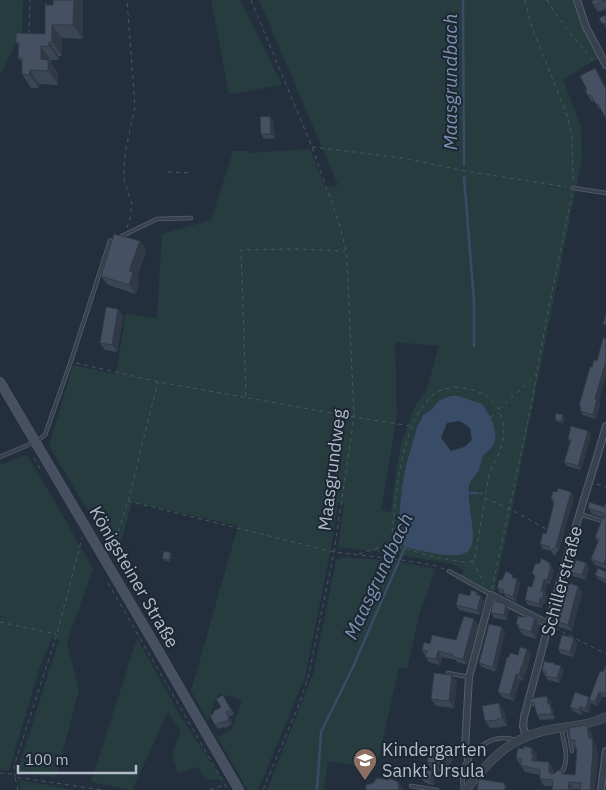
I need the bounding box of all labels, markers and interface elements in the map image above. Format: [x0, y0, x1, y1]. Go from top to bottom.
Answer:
water label: Maasgrundbach [438, 14, 462, 150]
street label: Maasgrundweg [313, 407, 350, 532]
street label: Königsteiner Straße [85, 502, 184, 652]
water label: Maasgrundbach [338, 509, 418, 643]
street label: Schillerstraße [536, 523, 587, 638]
place label: Kindergarten Sankt Ursula [382, 738, 487, 782]
scale bar [18, 742, 135, 774]
school or university icon: Kindergarten Sankt Ursula [352, 747, 378, 781]
text: 100 m [25, 750, 69, 769]

